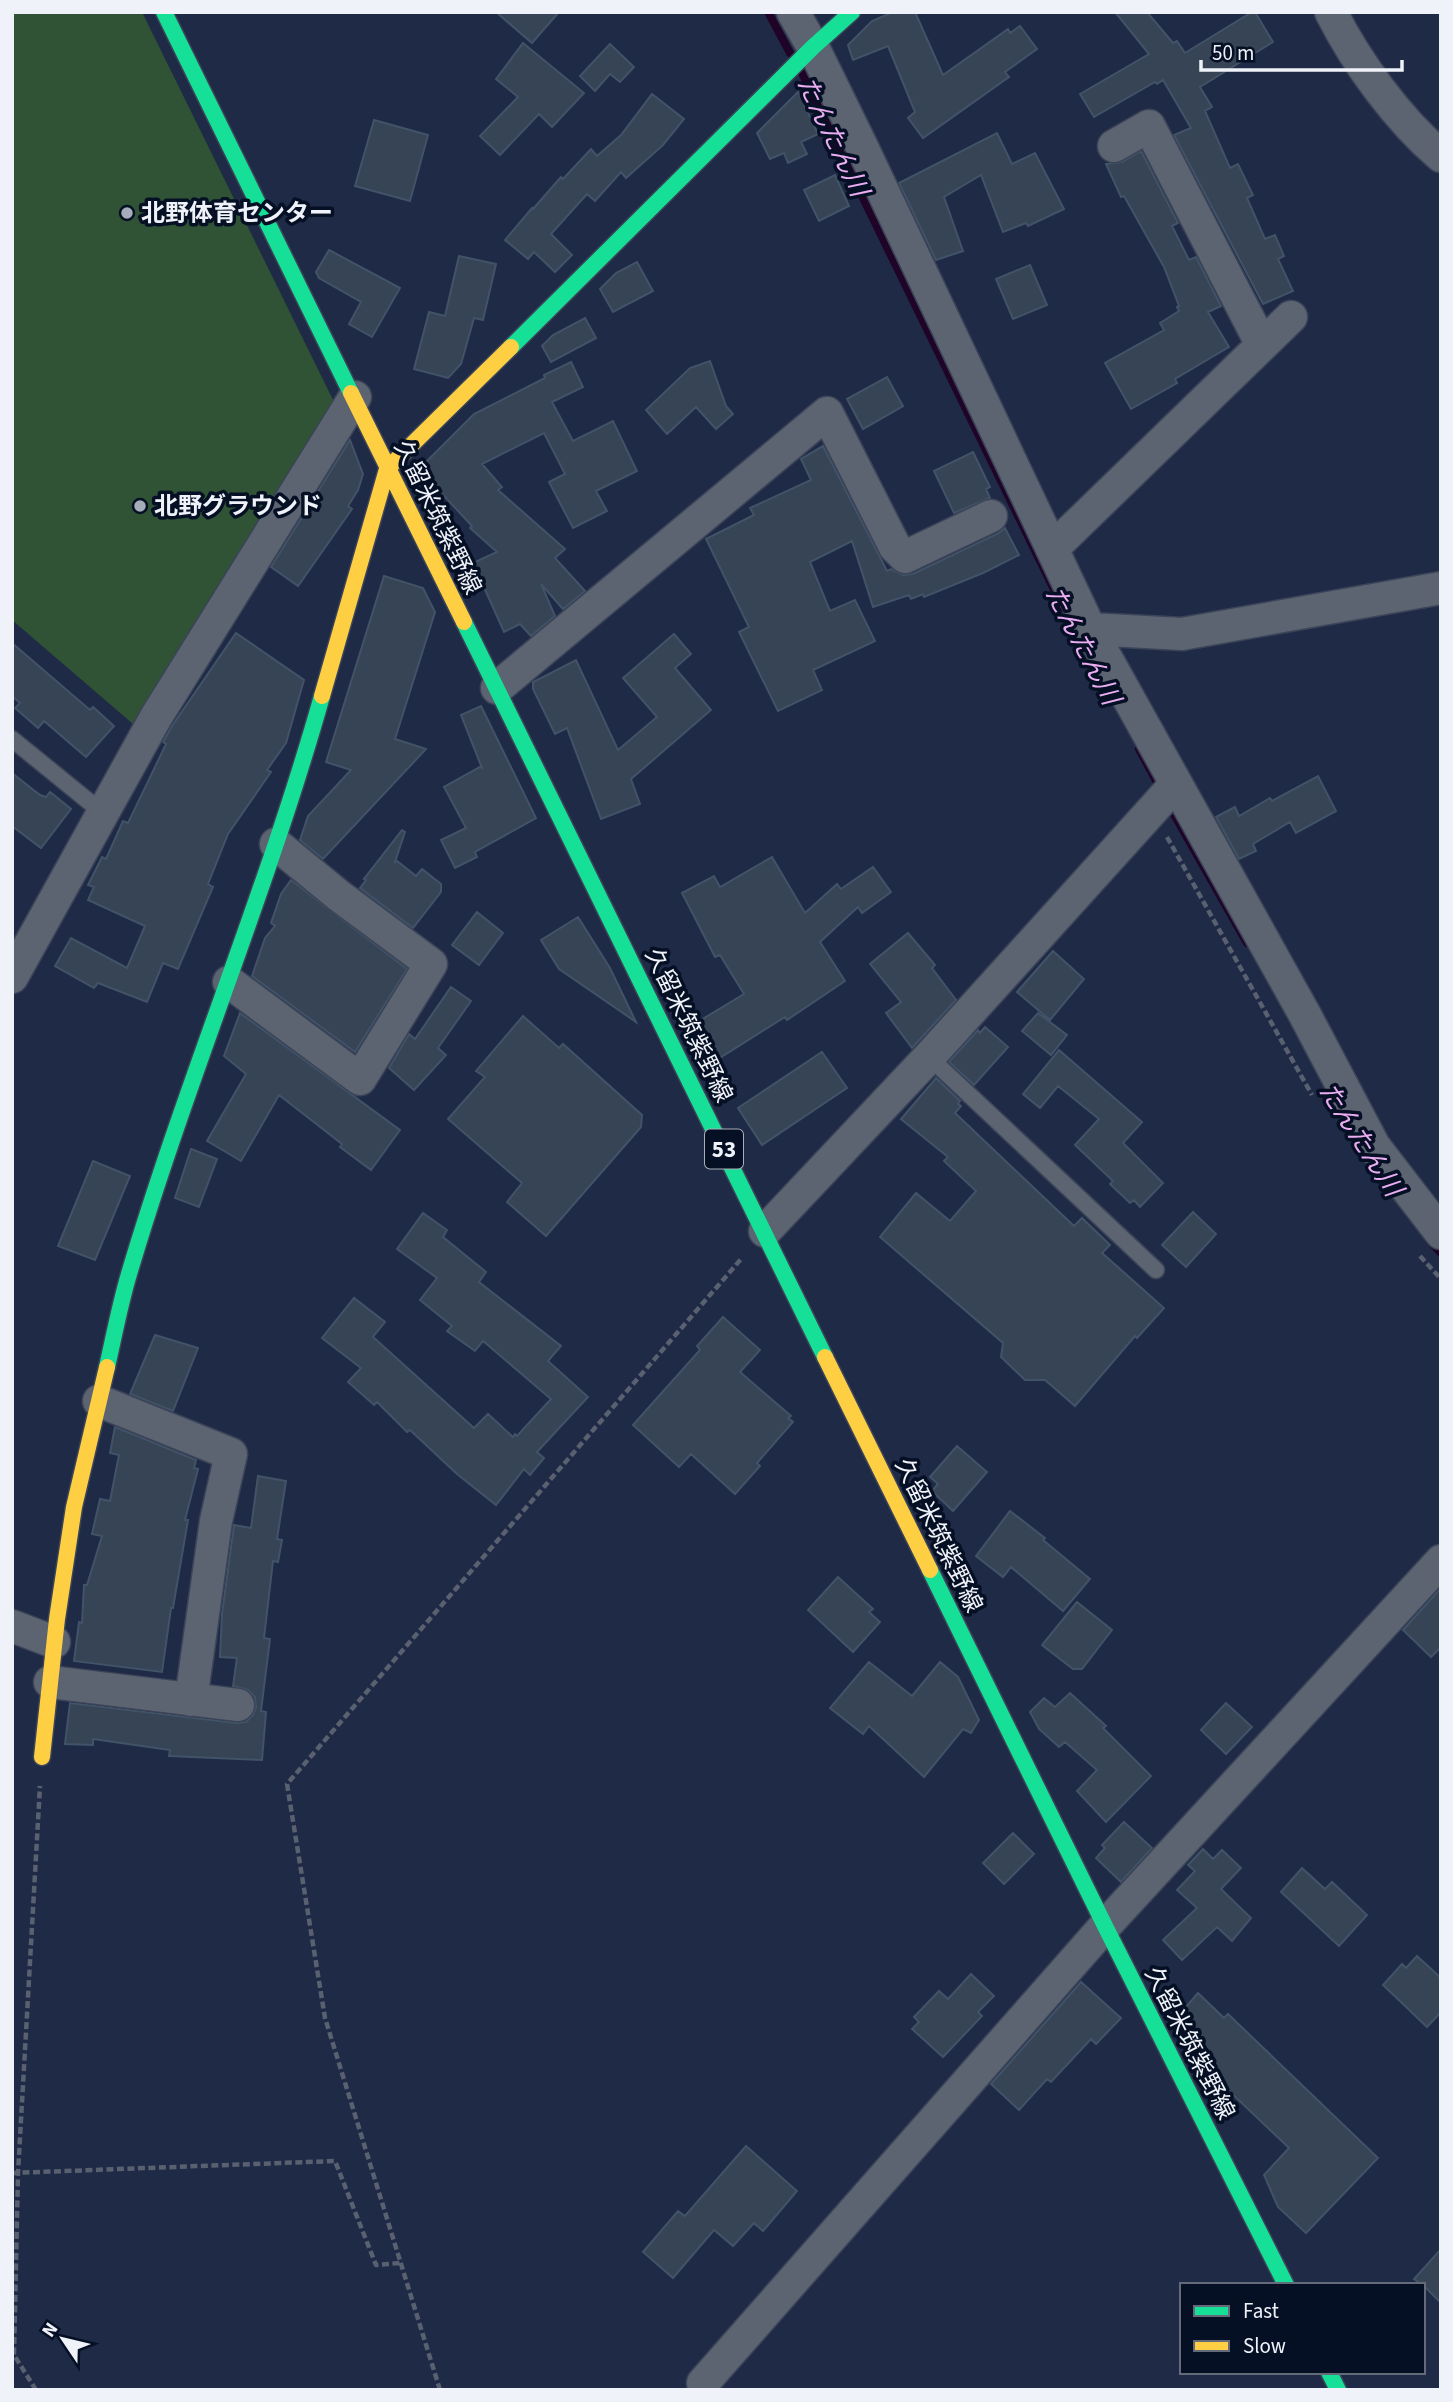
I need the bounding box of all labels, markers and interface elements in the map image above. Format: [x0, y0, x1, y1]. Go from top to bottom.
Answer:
scale bar [1201, 28, 1402, 72]
text: 50 m [1212, 38, 1254, 68]
water label: たんたん川 [787, 70, 879, 205]
place label: 北野体育センター [141, 196, 333, 231]
marker: 北野体育センター [119, 205, 135, 221]
street label: 久留米筑紫野線 [385, 434, 490, 600]
place label: 北野グラウンド [154, 489, 322, 524]
marker: 北野グラウンド [132, 498, 148, 514]
water label: たんたん川 [1036, 579, 1131, 714]
street label: 久留米筑紫野線 [636, 942, 741, 1108]
water label: たんたん川 [1310, 1075, 1413, 1206]
road number: 53 [705, 1130, 743, 1168]
street label: 久留米筑紫野線 [886, 1452, 991, 1618]
street label: 久留米筑紫野線 [1136, 1960, 1243, 2126]
legend [1180, 2283, 1425, 2374]
text: Fast [1243, 2296, 1279, 2326]
north arrow [28, 2304, 98, 2374]
text: N [36, 2317, 65, 2343]
text: Slow [1243, 2331, 1286, 2361]

